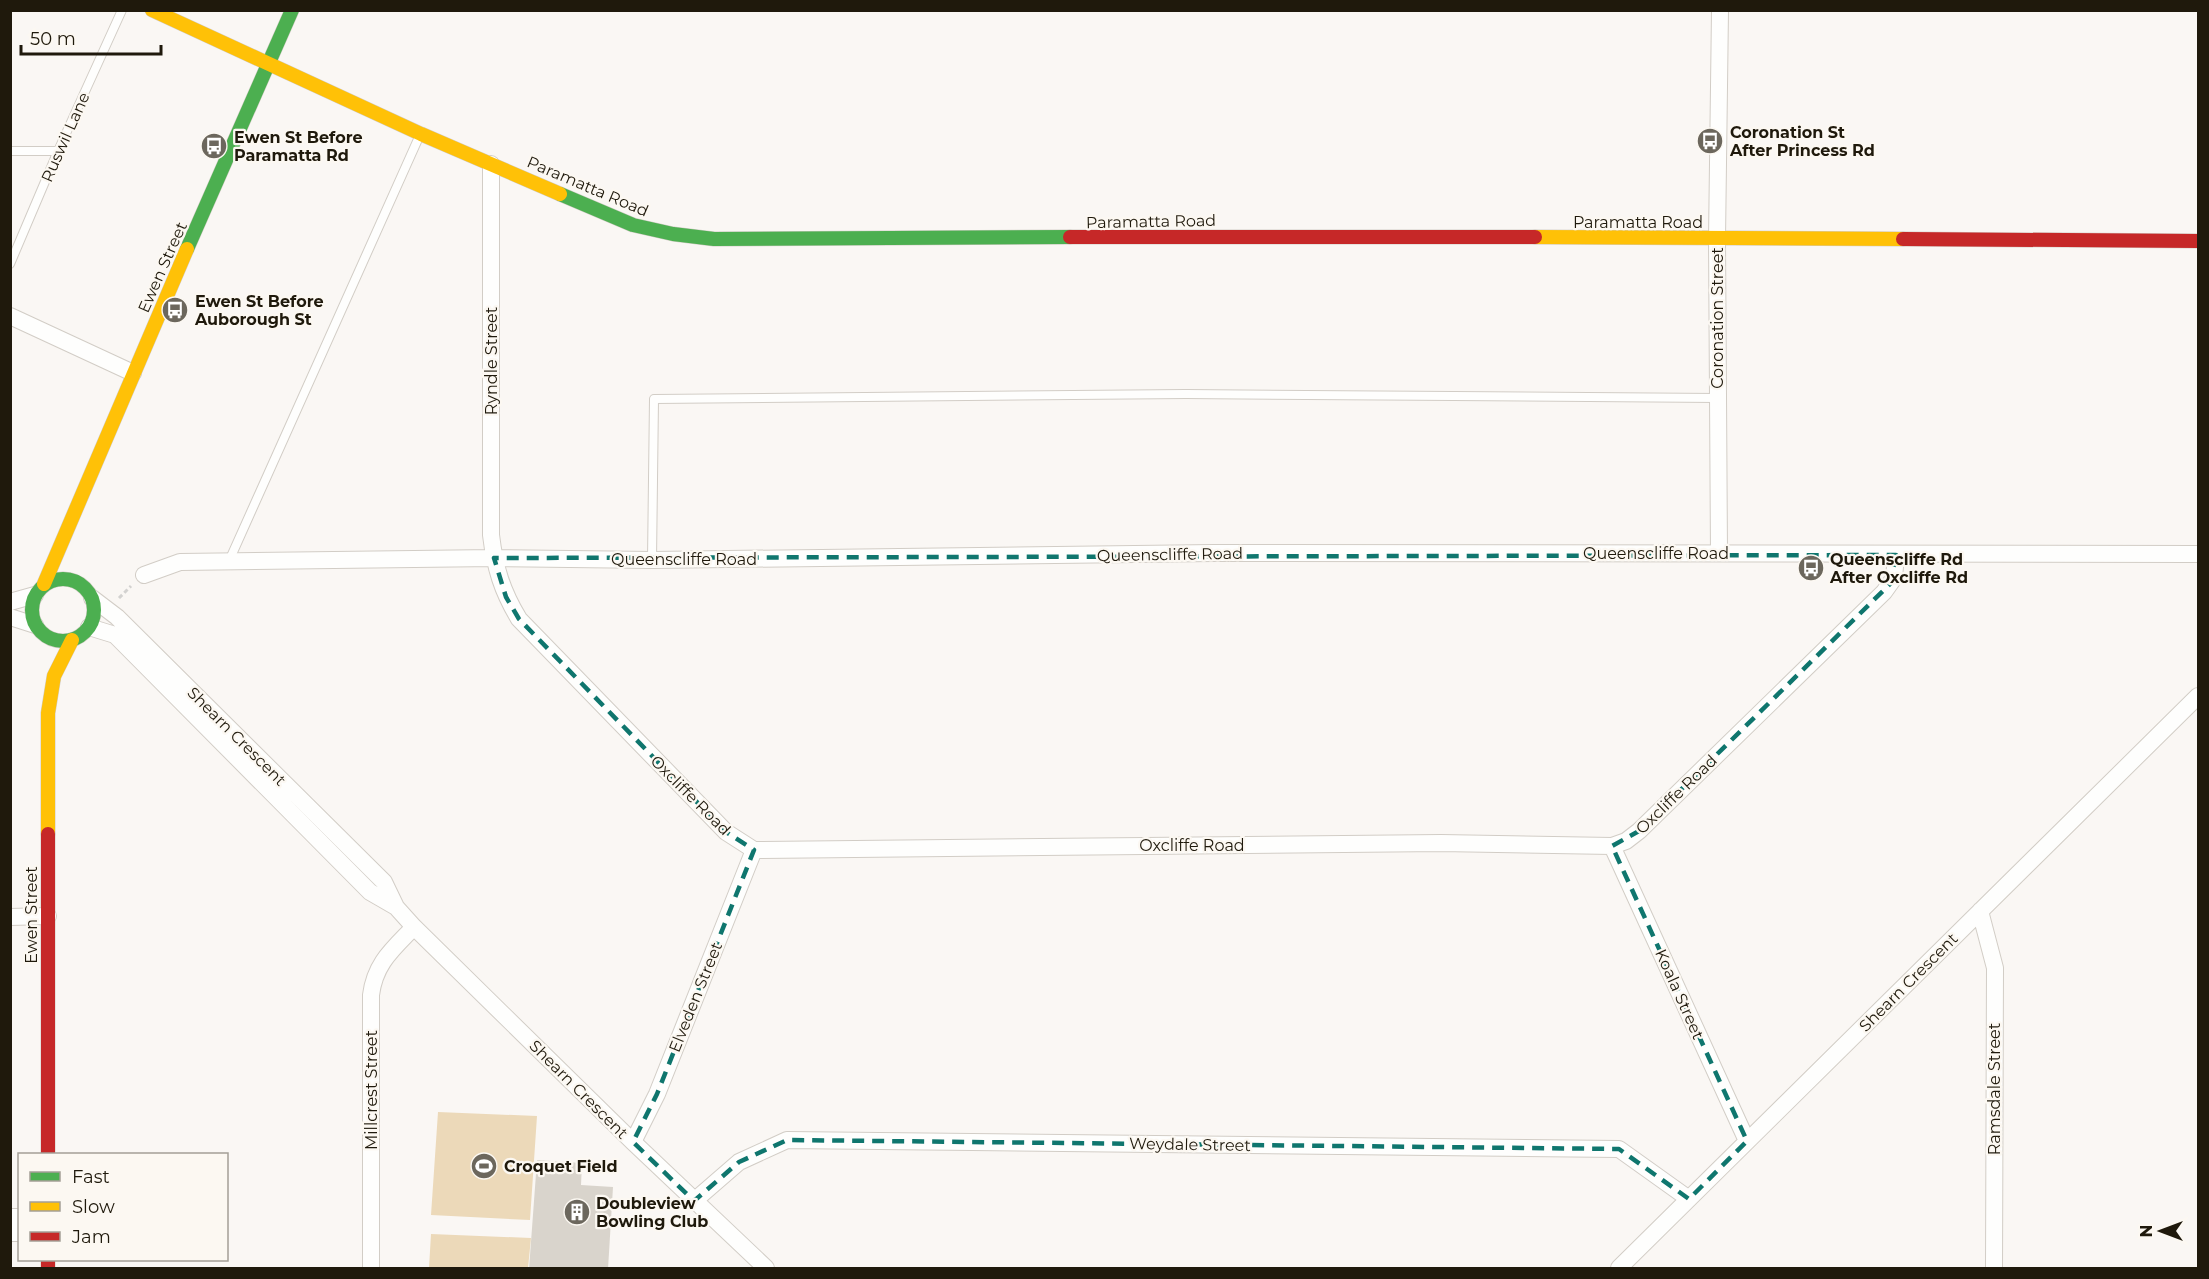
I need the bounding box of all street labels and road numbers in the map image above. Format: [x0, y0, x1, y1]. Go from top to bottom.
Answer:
street label: Ruswil Lane [37, 89, 94, 185]
street label: Paramatta Road [524, 152, 651, 221]
street label: Paramatta Road [1086, 211, 1216, 232]
street label: Paramatta Road [1573, 213, 1703, 232]
street label: Ewen Street [134, 218, 191, 316]
street label: Coronation Street [1708, 247, 1727, 389]
street label: Ryndle Street [482, 306, 501, 415]
street label: Queenscliffe Road [1097, 544, 1243, 565]
street label: Queenscliffe Road [1583, 544, 1729, 563]
street label: Queenscliffe Road [611, 550, 757, 569]
street label: Shearn Crescent [183, 683, 290, 790]
street label: Oxcliffe Road [647, 751, 735, 839]
street label: Oxcliffe Road [1632, 751, 1721, 838]
street label: Oxcliffe Road [1139, 836, 1245, 855]
street label: Ewen Street [22, 866, 41, 964]
street label: Shearn Crescent [1855, 929, 1962, 1036]
street label: Elveden Street [665, 939, 726, 1055]
street label: Koala Street [1651, 946, 1708, 1043]
street label: Ramsdale Street [1985, 1022, 2004, 1155]
street label: Millcrest Street [362, 1030, 381, 1150]
street label: Shearn Crescent [525, 1036, 632, 1143]
street label: Weydale Street [1129, 1134, 1252, 1155]

